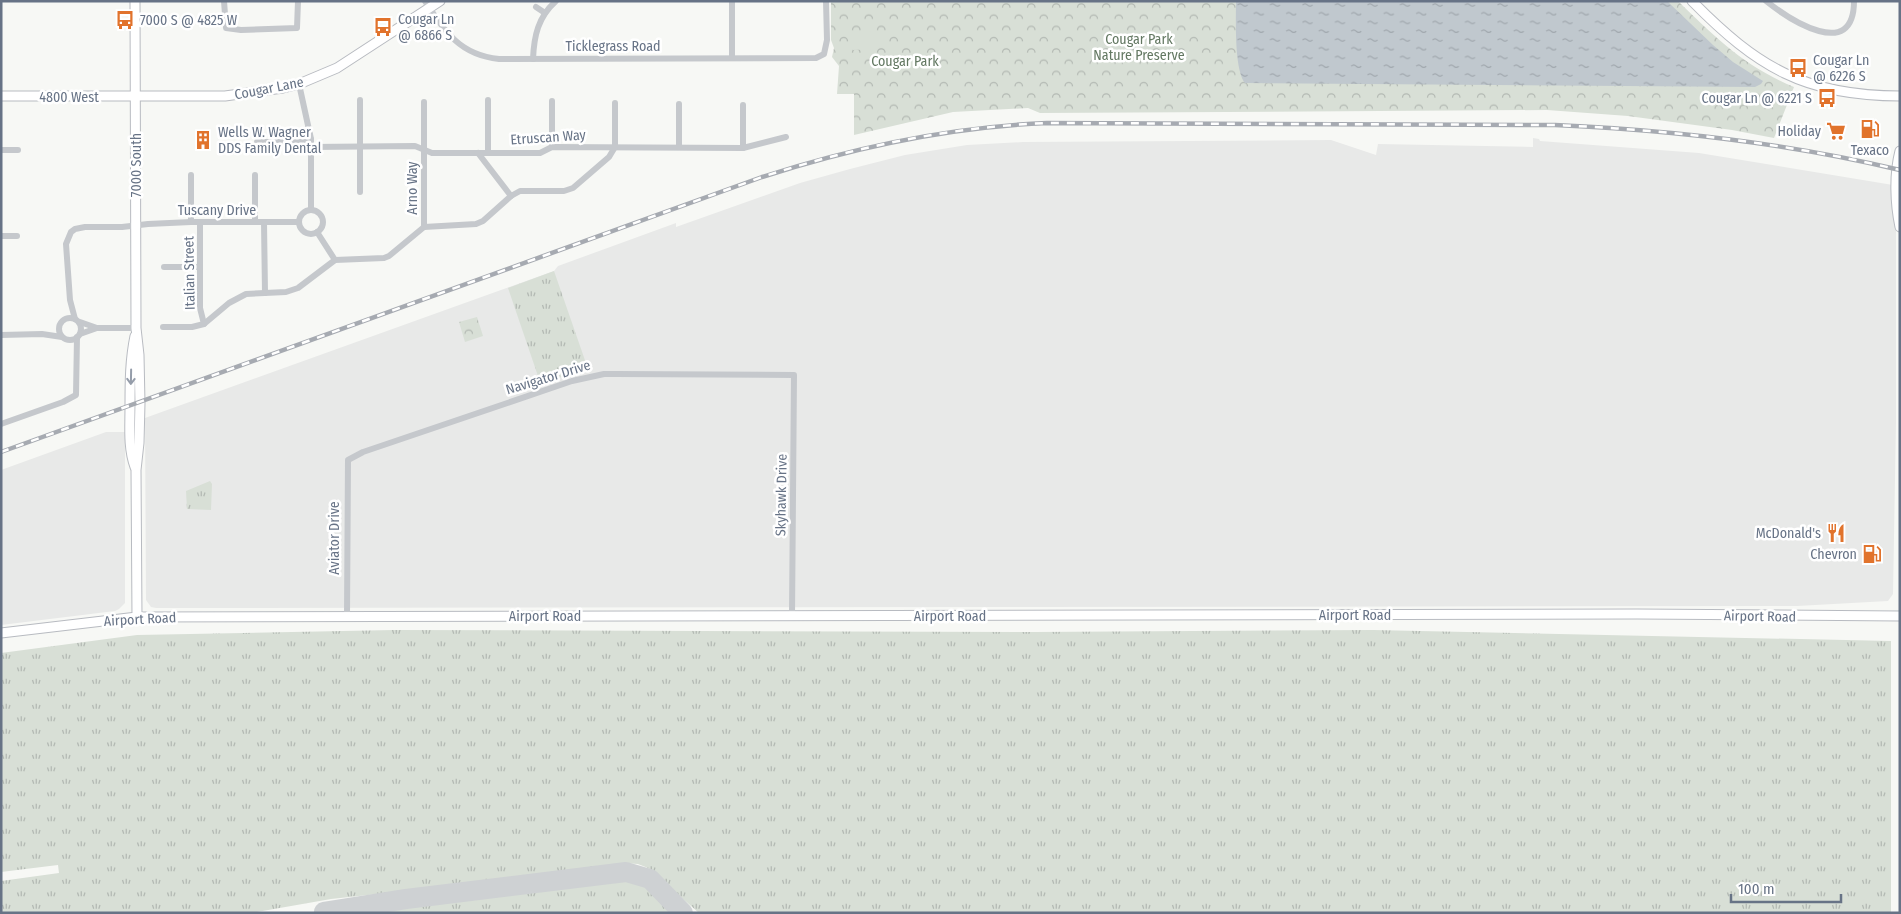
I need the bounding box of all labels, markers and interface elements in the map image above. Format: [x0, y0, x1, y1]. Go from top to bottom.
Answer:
bus stop icon: 7000 S @ 4825 W [114, 9, 136, 31]
place label: Cougar Ln @ 6866 S [398, 11, 454, 44]
place label: 7000 S @ 4825 W [140, 12, 238, 29]
bus stop icon: Cougar Ln @ 6866 S [372, 16, 394, 38]
park label: Cougar Park Nature Preserve [1093, 31, 1185, 64]
street label: Ticklegrass Road [566, 38, 661, 55]
place label: Cougar Ln @ 6226 S [1813, 52, 1869, 85]
park label: Cougar Park [871, 53, 939, 70]
bus stop icon: Cougar Ln @ 6226 S [1787, 57, 1809, 79]
street label: Cougar Lane [233, 73, 305, 104]
bus stop icon: Cougar Ln @ 6221 S [1816, 87, 1838, 109]
street label: 4800 West [39, 89, 99, 106]
place label: Cougar Ln @ 6221 S [1702, 90, 1812, 107]
fuel station icon: Texaco [1859, 118, 1881, 140]
supermarket icon: Holiday [1825, 120, 1847, 142]
place label: Holiday [1778, 123, 1822, 140]
place label: Wells W. Wagner DDS Family Dental [218, 124, 322, 157]
street label: Etruscan Way [510, 126, 587, 149]
building icon: Wells W. Wagner DDS Family Dental [192, 129, 214, 151]
street label: 7000 South [128, 133, 145, 197]
place label: Texaco [1851, 142, 1889, 159]
street label: Arno Way [404, 161, 421, 215]
street label: Tuscany Drive [178, 202, 256, 219]
street label: Italian Street [180, 235, 199, 310]
street label: Navigator Drive [504, 357, 593, 398]
one-way arrow [126, 368, 135, 384]
street label: Skyhawk Drive [772, 454, 791, 536]
street label: Aviator Drive [326, 501, 343, 575]
restaurant icon: McDonald's [1825, 522, 1847, 544]
place label: McDonald's [1756, 525, 1821, 542]
fuel station icon: Chevron [1861, 543, 1883, 565]
place label: Chevron [1810, 546, 1857, 563]
street label: Airport Road [1319, 607, 1391, 624]
street label: Airport Road [1724, 607, 1796, 626]
street label: Airport Road [509, 608, 581, 625]
street label: Airport Road [914, 608, 986, 625]
street label: Airport Road [103, 609, 177, 630]
scale bar [1731, 872, 1841, 904]
text: 100 m [1738, 880, 1775, 898]

